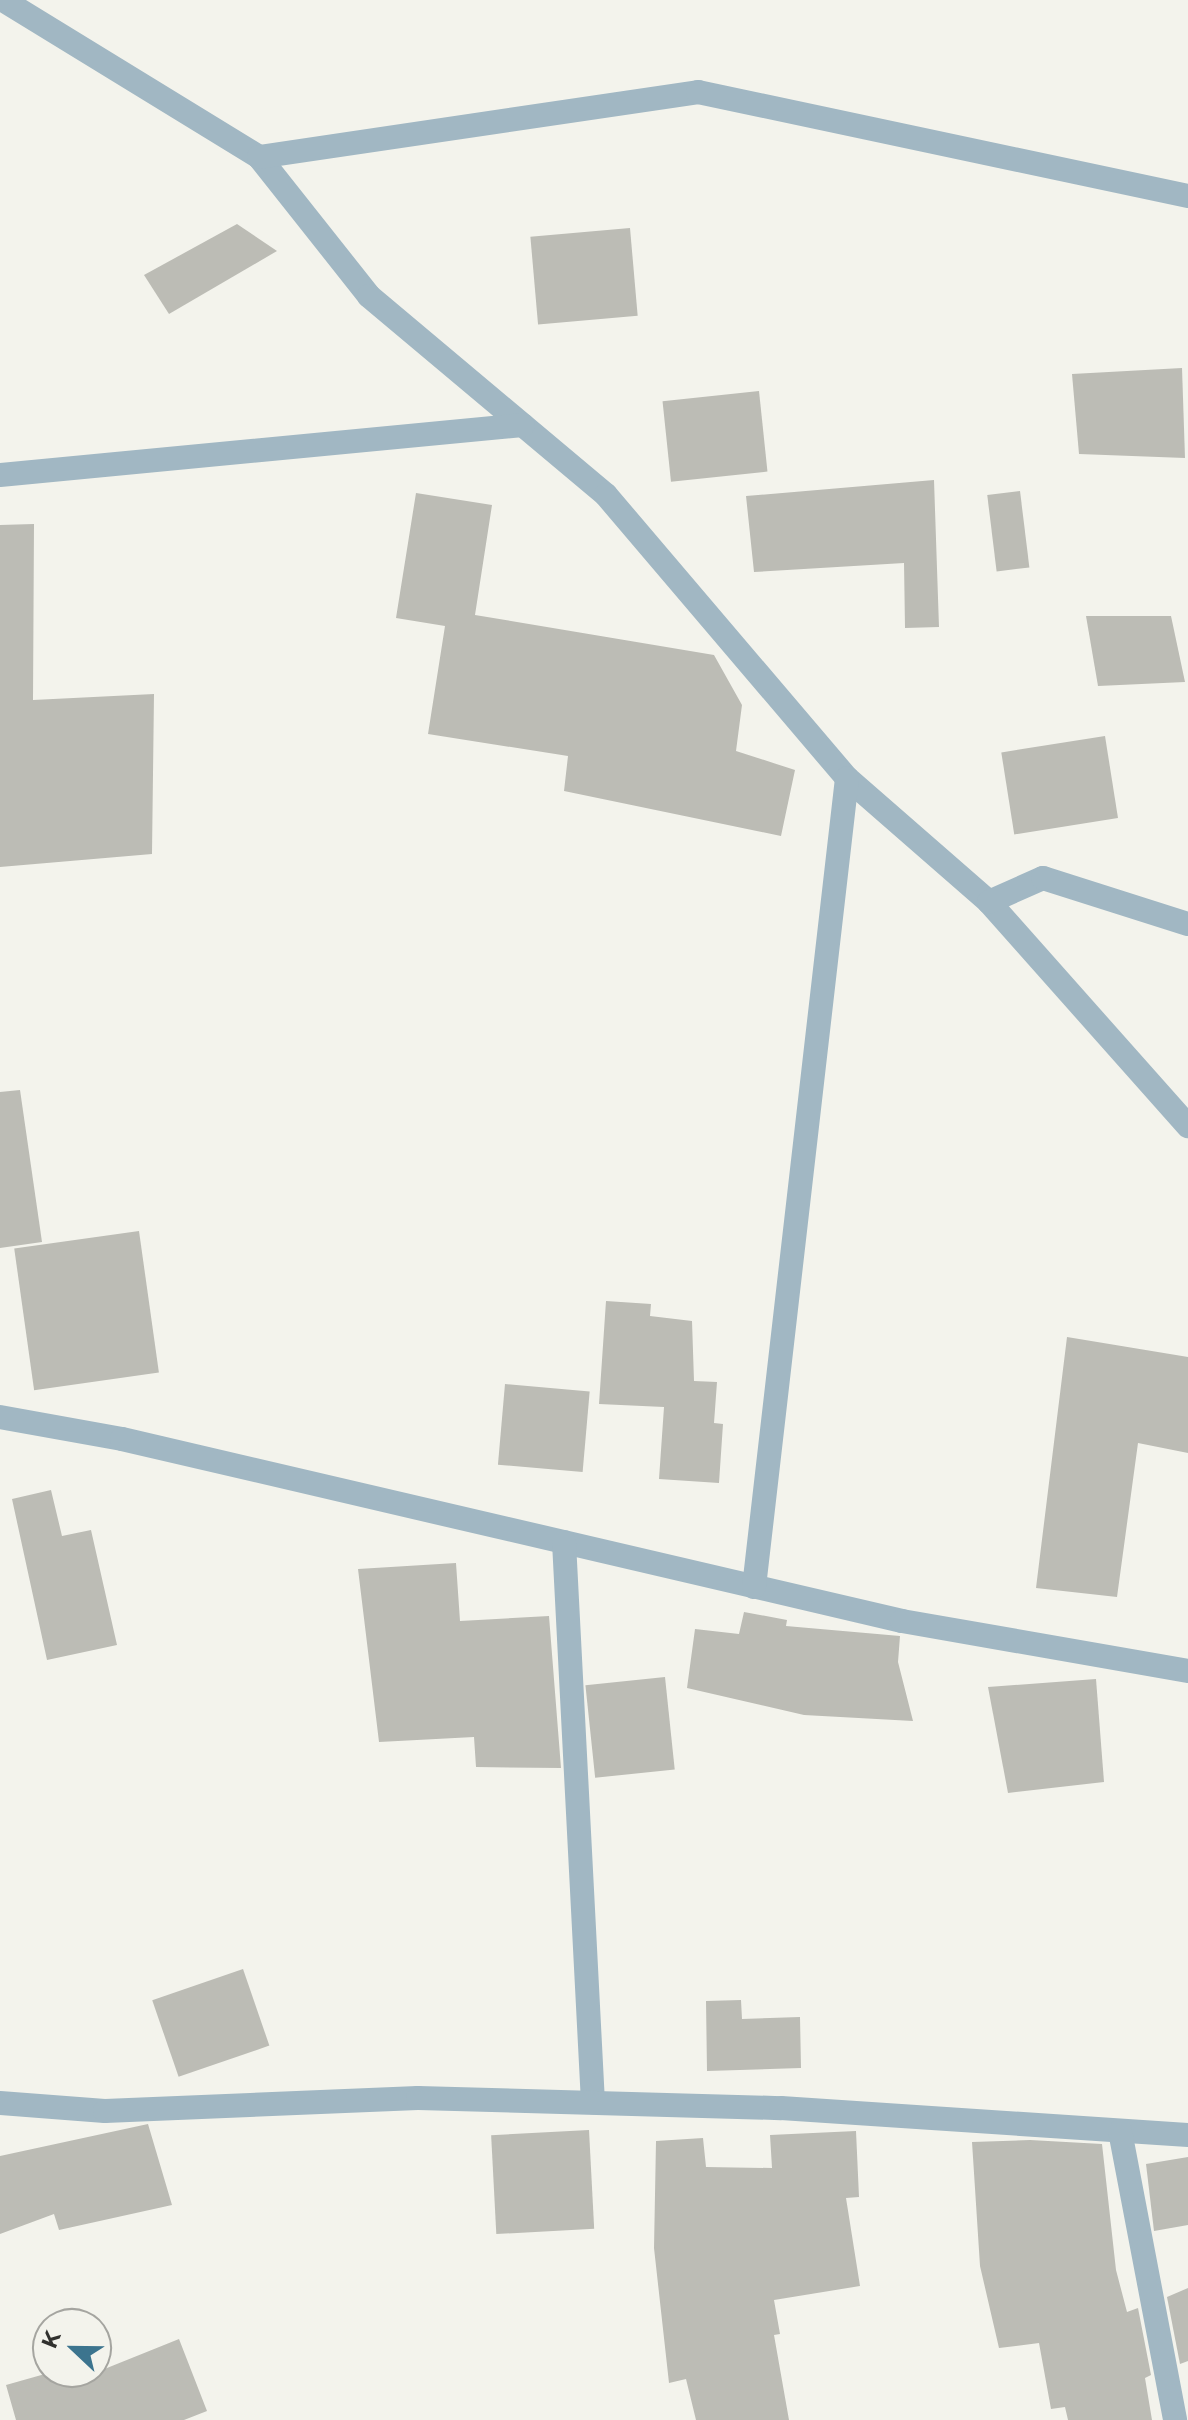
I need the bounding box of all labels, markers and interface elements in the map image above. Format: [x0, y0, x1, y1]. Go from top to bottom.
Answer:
north arrow [32, 2308, 112, 2388]
text: K [36, 2327, 67, 2352]

